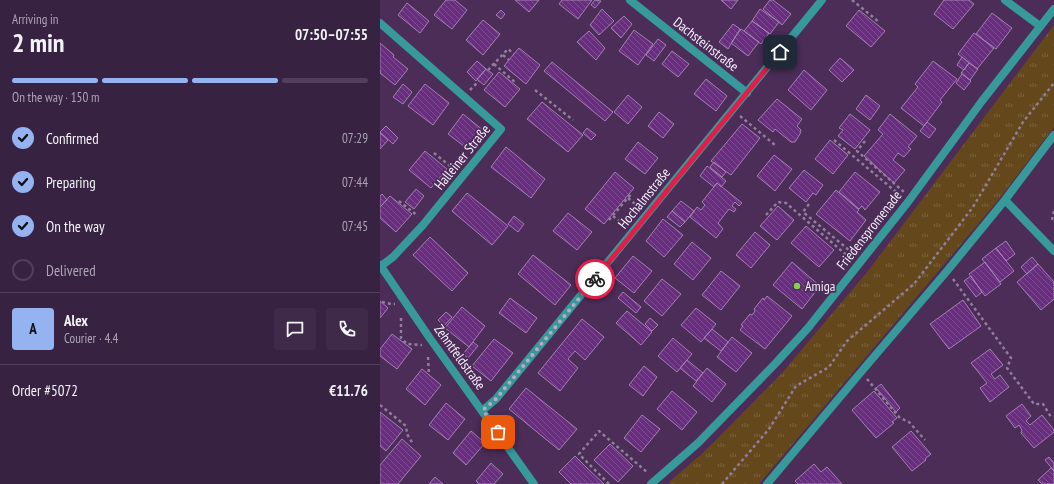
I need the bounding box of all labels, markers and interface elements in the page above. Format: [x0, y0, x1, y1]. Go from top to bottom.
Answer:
text: Arriving in [12, 11, 59, 28]
street label: Dachsteinstraße [670, 13, 743, 75]
text: 07:50–07:55 [295, 25, 368, 44]
text: 2 min [12, 26, 65, 59]
pin [763, 35, 797, 69]
icon: home [769, 41, 791, 63]
text: On the way · 150 m [12, 89, 99, 106]
street label: Halleiner Straße [430, 120, 494, 193]
icon: check [12, 127, 34, 149]
text: Confirmed [46, 129, 99, 148]
text: 07:29 [342, 130, 368, 147]
street label: Hochalmstraße [614, 164, 674, 232]
icon: check [12, 171, 34, 193]
text: Preparing [46, 173, 96, 192]
text: 07:44 [342, 174, 368, 191]
street label: Friedenspromenade [832, 187, 906, 273]
icon: check [12, 215, 34, 237]
text: On the way [46, 217, 105, 236]
text: 07:45 [342, 218, 368, 235]
courier [575, 259, 615, 299]
text: Delivered [46, 261, 96, 280]
icon: bike [584, 268, 606, 290]
place label: Amiga [805, 277, 835, 295]
marker: Amiga [792, 281, 802, 291]
button: chat [274, 308, 316, 350]
button: phone [326, 308, 368, 350]
text: Alex [64, 311, 88, 330]
text: A [29, 319, 37, 338]
street label: Zehntfeldstraße [430, 321, 490, 394]
text: Courier · 4.4 [64, 330, 118, 347]
text: Order #5072 [12, 381, 78, 400]
text: €11.76 [329, 381, 368, 400]
pin [481, 415, 515, 449]
icon: bag [487, 421, 509, 443]

